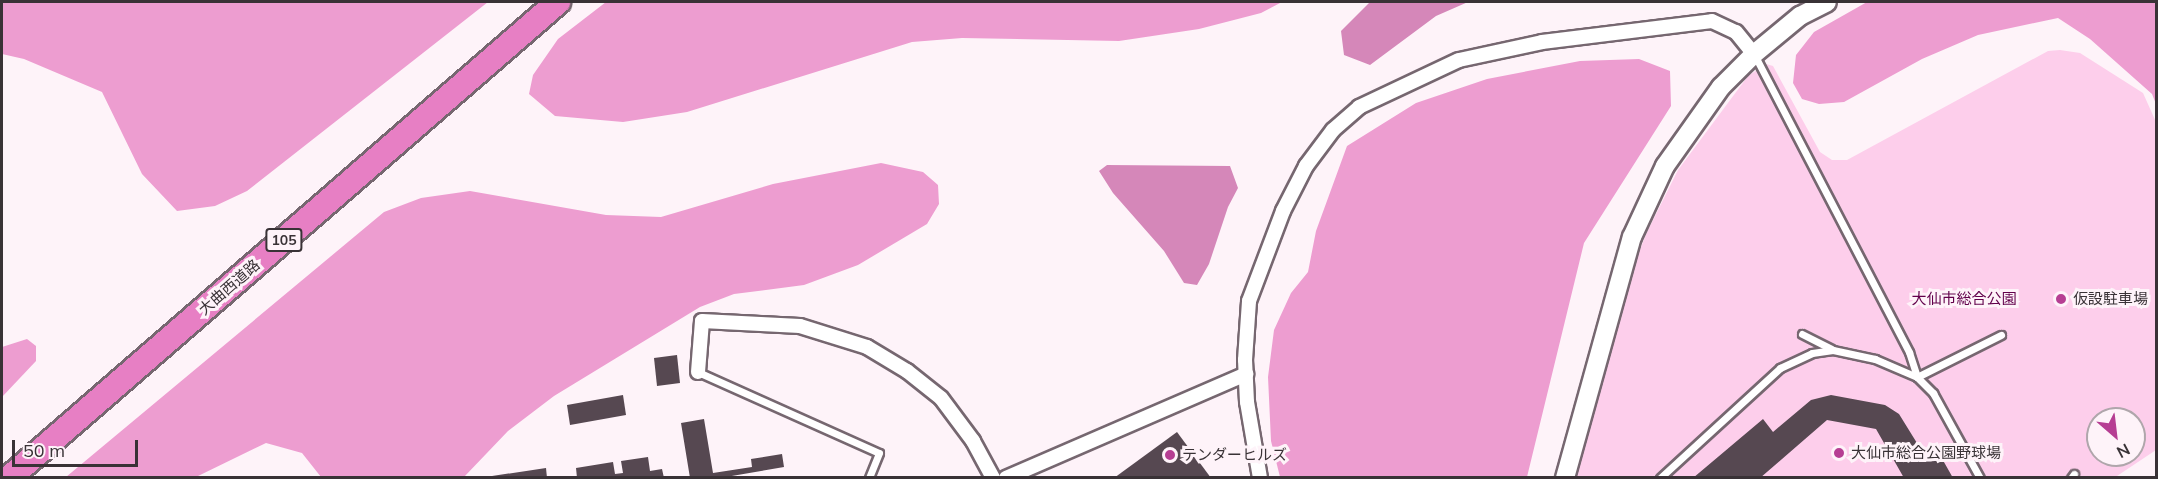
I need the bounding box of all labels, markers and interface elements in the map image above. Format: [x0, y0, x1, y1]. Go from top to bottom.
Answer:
road number: 105 [264, 229, 304, 251]
street label: 大曲西道路 [195, 256, 263, 318]
park label: 大仙市総合公園 [1912, 290, 2016, 308]
place label: 仮設駐車場 [2073, 290, 2148, 308]
marker: 仮設駐車場 [2054, 292, 2068, 306]
north arrow [2086, 407, 2146, 467]
scale bar [15, 428, 141, 466]
text: 50 m [23, 439, 65, 462]
text: N [2113, 439, 2134, 463]
place label: 大仙市総合公園野球場 [1851, 444, 2001, 462]
place label: テンダーヒルズ [1182, 446, 1287, 464]
marker: 大仙市総合公園野球場 [1832, 446, 1846, 460]
marker: テンダーヒルズ [1163, 448, 1177, 462]

